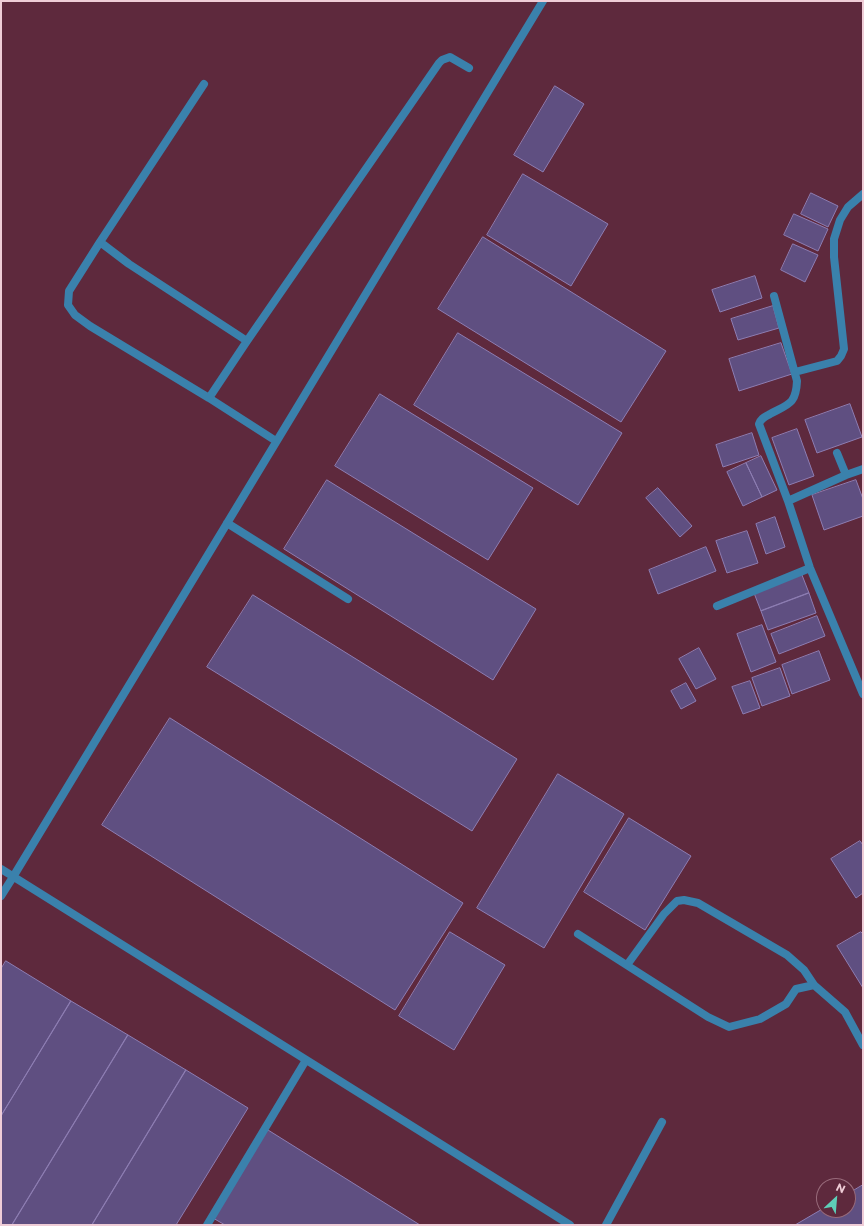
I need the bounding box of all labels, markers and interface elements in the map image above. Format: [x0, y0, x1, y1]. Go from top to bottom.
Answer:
north arrow [816, 1178, 856, 1218]
text: N [834, 1180, 848, 1196]

